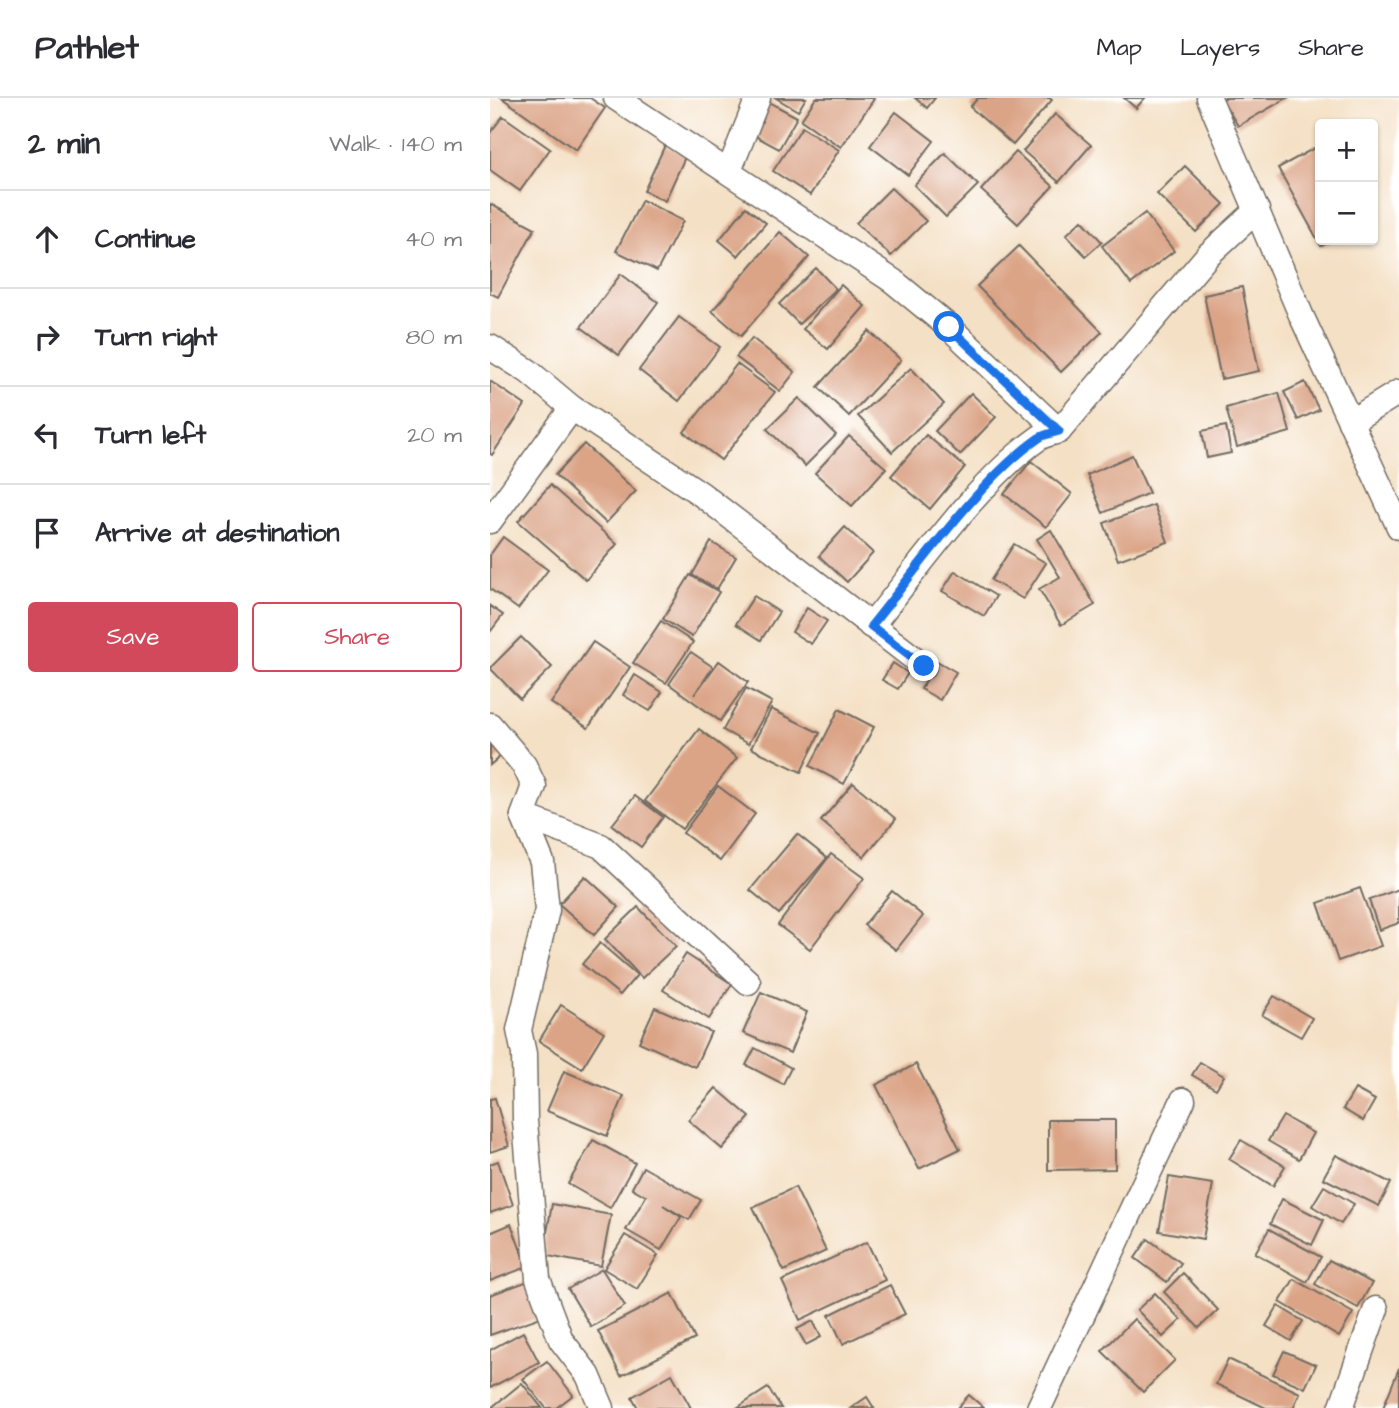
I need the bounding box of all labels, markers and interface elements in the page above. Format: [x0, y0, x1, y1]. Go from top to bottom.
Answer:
text: Pathlet [35, 25, 139, 71]
text: Map [1097, 31, 1142, 65]
text: Layers [1180, 31, 1260, 65]
text: Share [1298, 31, 1364, 65]
map controls [1315, 119, 1378, 245]
button: + [1315, 119, 1378, 182]
text: 2 min [28, 123, 100, 165]
text: Walk · 140 m [329, 128, 462, 160]
button: − [1315, 182, 1378, 245]
icon: ahead [28, 220, 66, 258]
text: Continue [95, 221, 196, 257]
text: 40 m [405, 223, 462, 255]
route start [933, 311, 964, 342]
icon: right [28, 318, 66, 356]
text: Turn right [95, 319, 217, 355]
text: 80 m [405, 321, 462, 353]
icon: left [28, 416, 66, 454]
text: Turn left [95, 417, 206, 453]
text: 20 m [407, 419, 462, 451]
icon: arrive [28, 514, 66, 552]
text: Arrive at destination [95, 515, 340, 551]
button: Save [28, 602, 238, 672]
button: Share [252, 602, 462, 672]
route end [908, 650, 939, 681]

